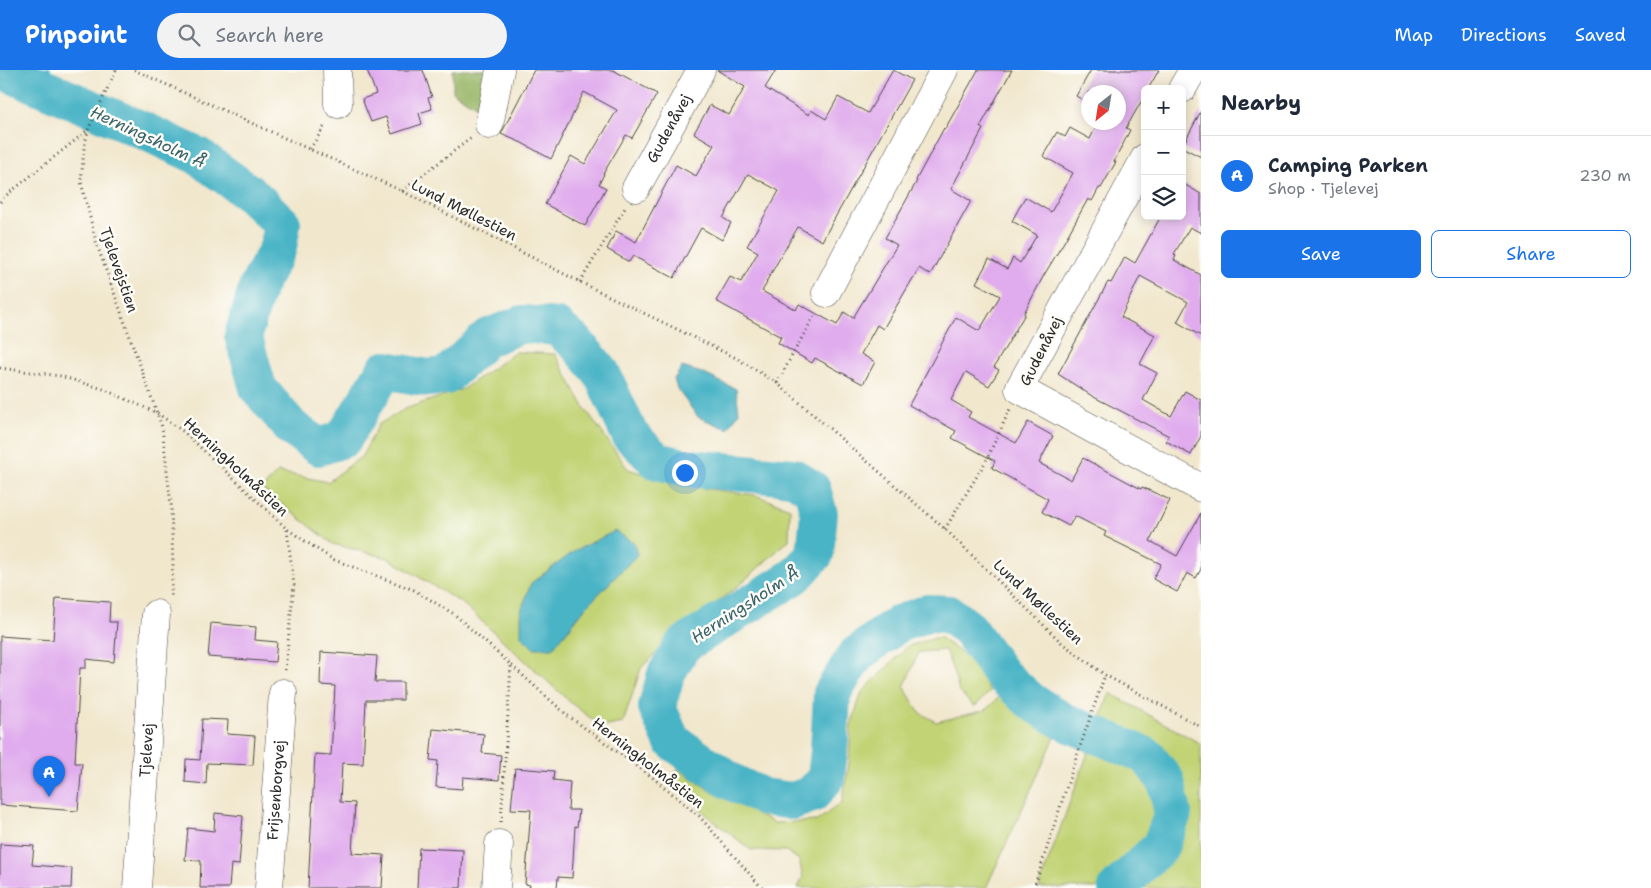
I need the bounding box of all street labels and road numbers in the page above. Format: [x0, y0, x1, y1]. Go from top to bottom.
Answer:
street label: Gudenåvej [642, 90, 696, 166]
street label: Lund Møllestien [408, 175, 520, 245]
street label: Tjelevejstien [95, 225, 143, 315]
street label: Gudenåvej [1015, 313, 1067, 389]
street label: Herningholmåstien [179, 413, 293, 521]
street label: Lund Møllestien [989, 555, 1087, 649]
street label: Herningholmåstien [588, 713, 708, 813]
street label: Tjelevej [135, 723, 158, 778]
street label: Frijsenborgvej [262, 739, 290, 841]

